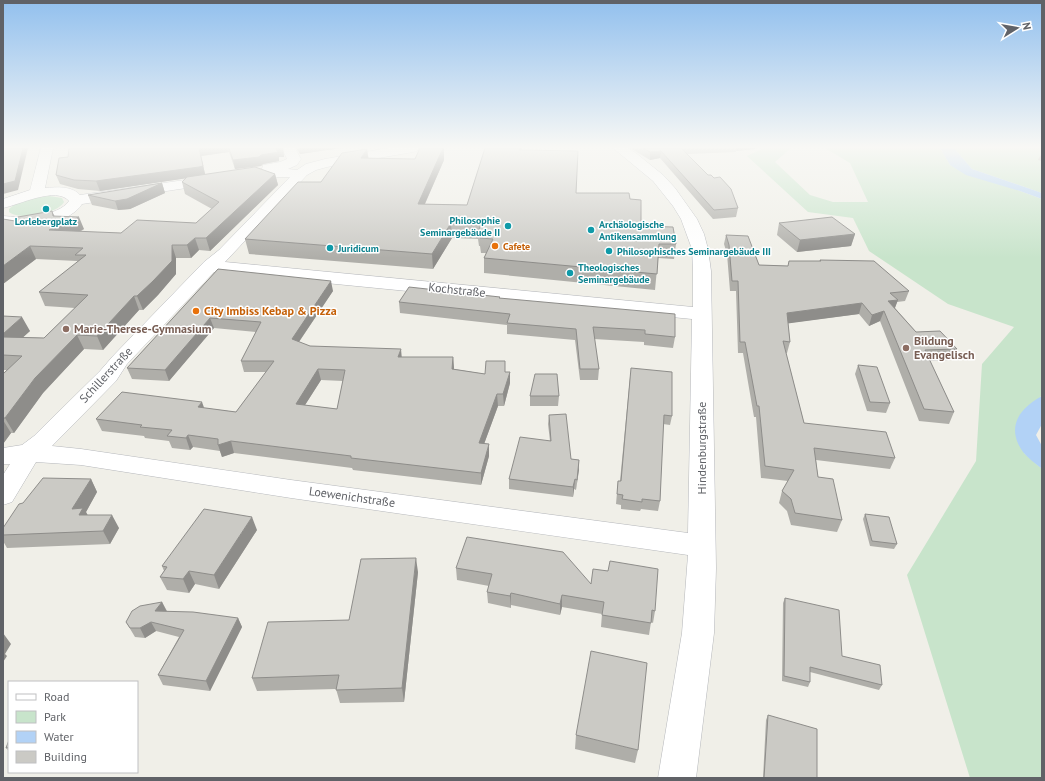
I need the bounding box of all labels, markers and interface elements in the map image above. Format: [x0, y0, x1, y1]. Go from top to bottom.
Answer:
north arrow [997, 8, 1037, 48]
text: N [1019, 21, 1034, 31]
marker: Lorlebergplatz [41, 204, 51, 214]
place label: Philosophie Seminargebäude II [420, 214, 500, 239]
place label: Lorlebergplatz [15, 215, 78, 228]
place label: Archäologische Antikensammlung [599, 218, 676, 243]
marker: Philosophie Seminargebäude II [503, 221, 513, 231]
marker: Archäologische Antikensammlung [586, 225, 596, 235]
place label: Cafete [503, 240, 530, 253]
marker: Cafete [490, 241, 500, 251]
place label: Juridicum [337, 242, 379, 255]
marker: Juridicum [325, 243, 335, 253]
place label: Philosophisches Seminargebäude III [617, 245, 771, 258]
marker: Philosophisches Seminargebäude III [604, 246, 614, 256]
place label: Theologisches Seminargebäude [578, 261, 650, 286]
marker: Theologisches Seminargebäude [565, 268, 575, 278]
street label: Kochstraße [428, 279, 486, 300]
place label: City Imbiss Kebap & Pizza [204, 303, 337, 318]
marker: City Imbiss Kebap & Pizza [191, 306, 201, 316]
place label: Marie-Therese-Gymnasium [74, 321, 212, 336]
marker: Marie-Therese-Gymnasium [61, 324, 71, 334]
place label: Bildung Evangelisch [914, 333, 975, 362]
marker: Bildung Evangelisch [901, 343, 911, 353]
street label: Schillerstraße [76, 344, 135, 406]
street label: Hindenburgstraße [694, 402, 709, 494]
street label: Loewenichstraße [308, 483, 396, 510]
legend [8, 681, 138, 773]
text: Road [44, 689, 69, 704]
text: Park [44, 709, 66, 724]
text: Water [44, 729, 74, 744]
text: Building [44, 749, 87, 764]

